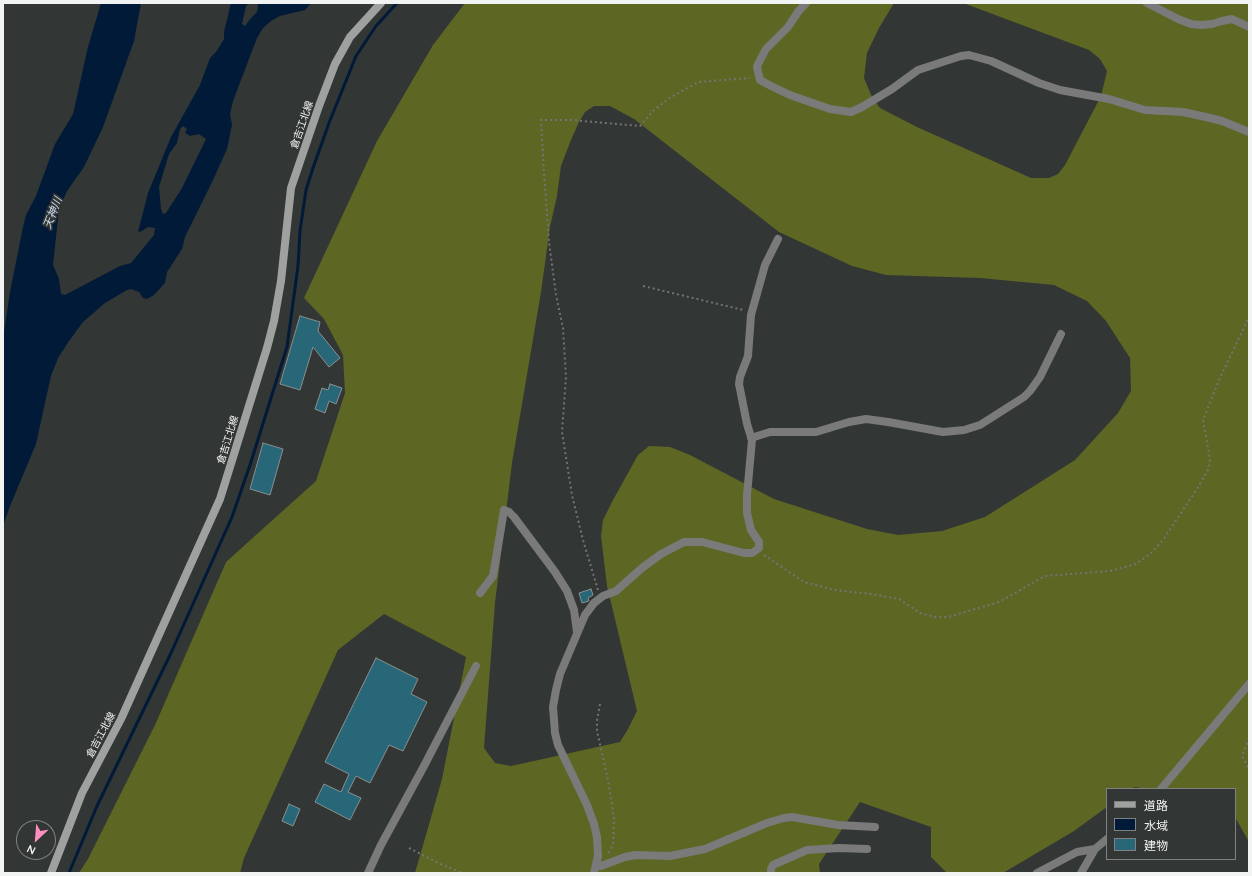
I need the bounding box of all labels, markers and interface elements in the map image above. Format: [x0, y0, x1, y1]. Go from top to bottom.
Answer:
street label: 倉吉江北線 [288, 99, 316, 151]
water label: 天神川 [41, 195, 65, 231]
street label: 倉吉江北線 [215, 414, 241, 466]
street label: 倉吉江北線 [84, 710, 118, 760]
legend [1106, 788, 1236, 860]
text: 道路 [1144, 798, 1168, 813]
text: 水域 [1144, 818, 1168, 833]
north arrow [16, 820, 56, 860]
text: 建物 [1144, 838, 1168, 853]
text: N [24, 842, 38, 858]

